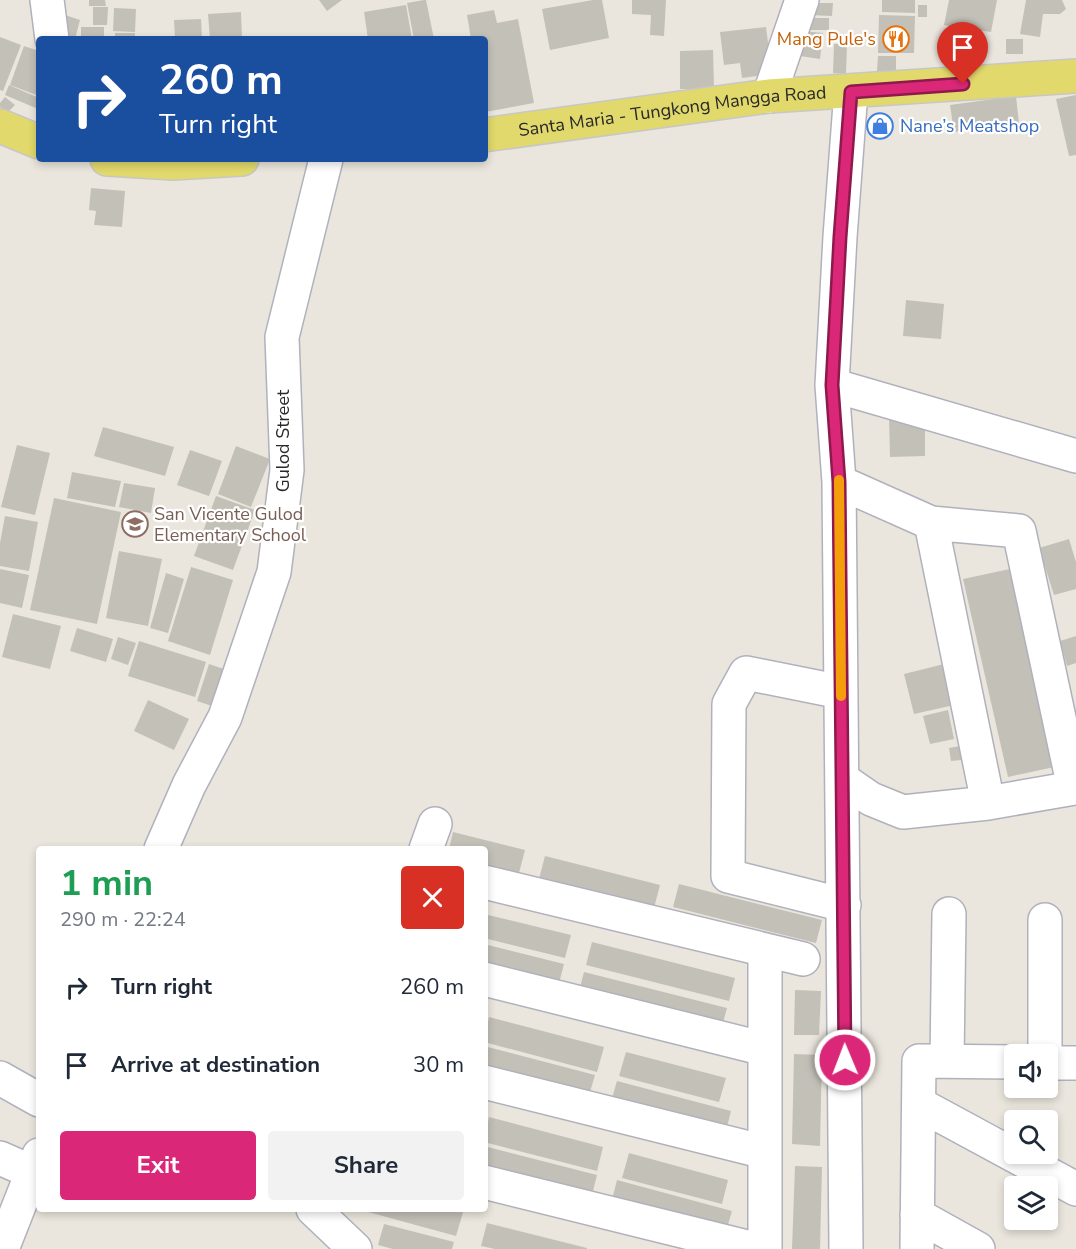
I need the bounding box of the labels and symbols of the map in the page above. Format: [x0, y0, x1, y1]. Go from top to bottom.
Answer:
pin [937, 22, 988, 84]
restaurant icon: Mang Pule's [881, 24, 911, 54]
place label: Mang Pule's [777, 27, 876, 51]
street label: Santa Maria - Tungkong Mangga Road [517, 80, 827, 142]
shop icon: Nane’s Meatshop [865, 111, 895, 141]
place label: Nane’s Meatshop [900, 114, 1039, 138]
street label: Gulod Street [271, 389, 295, 492]
place label: San Vicente Gulod Elementary School [154, 502, 307, 547]
school or university icon: San Vicente Gulod Elementary School [120, 509, 150, 539]
position arrow [813, 1028, 877, 1092]

